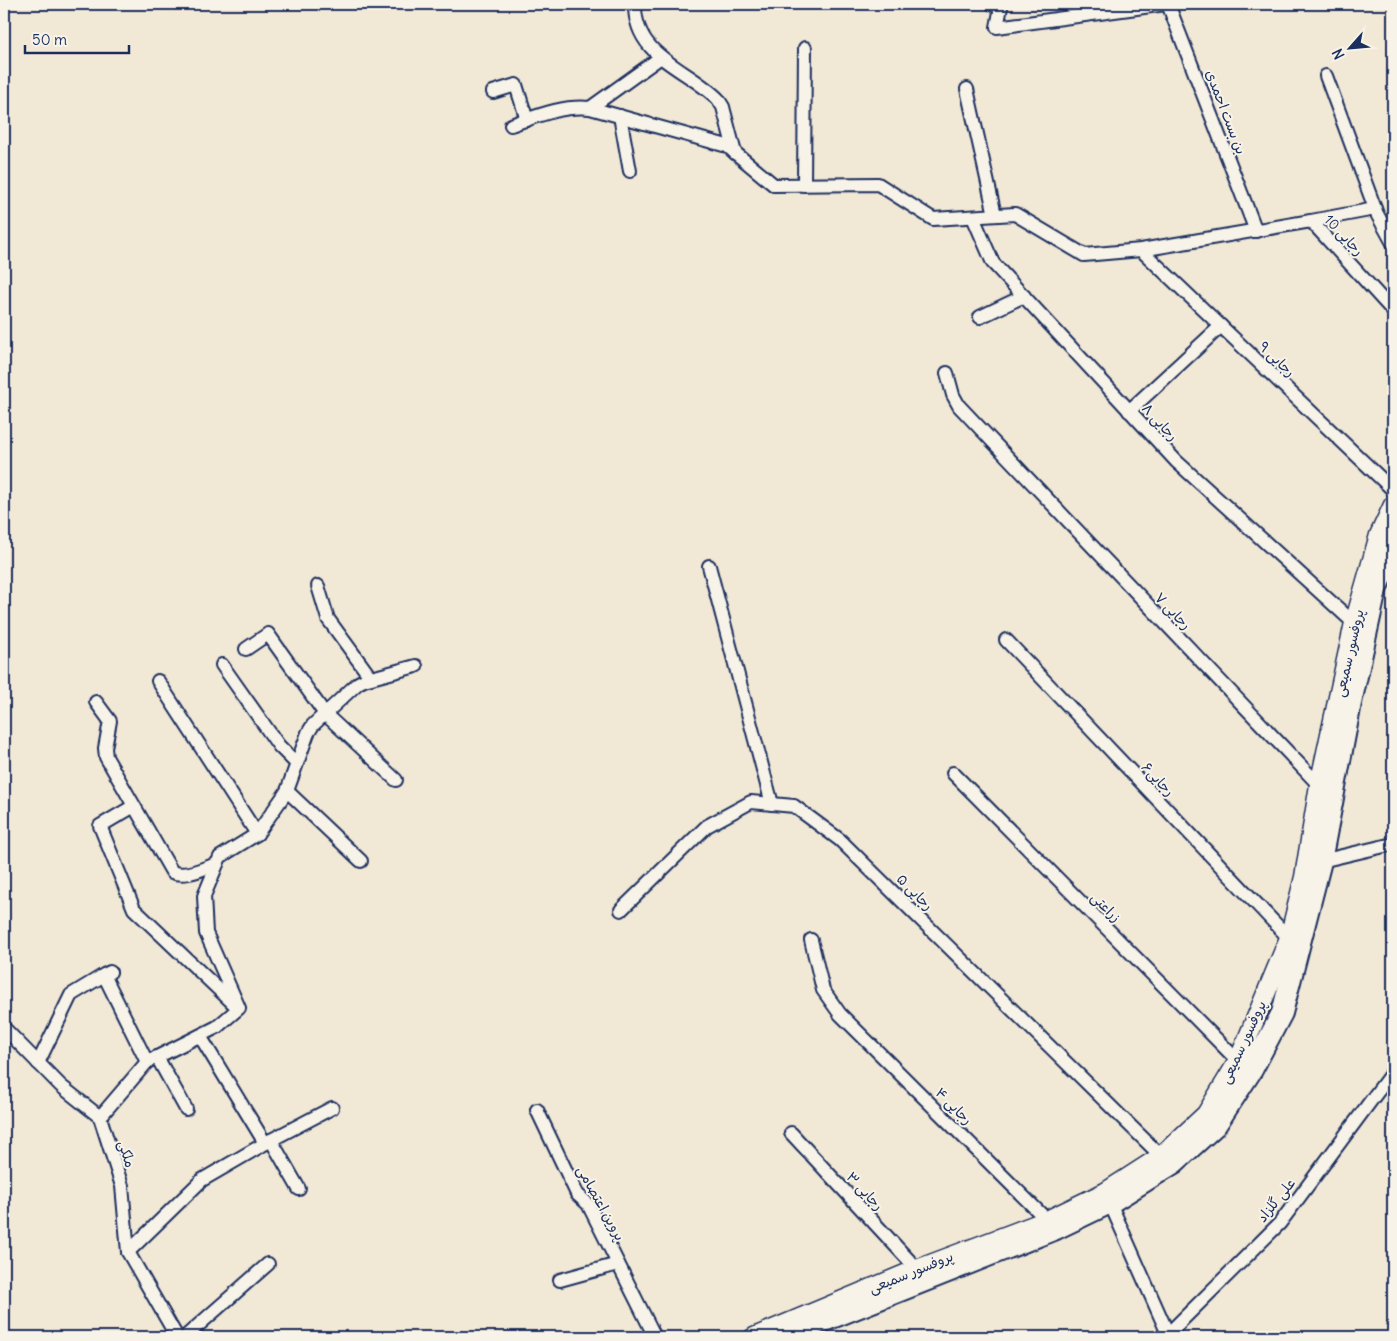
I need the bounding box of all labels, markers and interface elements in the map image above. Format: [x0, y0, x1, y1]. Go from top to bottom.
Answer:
scale bar [25, 22, 129, 54]
north arrow [1324, 22, 1374, 72]
text: 50 m [32, 30, 67, 49]
text: N [1328, 46, 1349, 62]
street label: بن بست احمدی [1202, 67, 1250, 157]
street label: رجایی 10 [1320, 211, 1368, 259]
street label: رجایی ۹ [1255, 337, 1299, 381]
street label: رجایی ۸ [1138, 399, 1182, 445]
street label: رجایی ۷ [1151, 589, 1195, 633]
street label: پروفسور سمیعی [1330, 607, 1369, 699]
street label: رجایی۶ [1138, 758, 1178, 800]
street label: رجایی ۵ [893, 870, 937, 914]
street label: زراعتی [1087, 888, 1125, 926]
street label: پروفسور سمیعی [1216, 998, 1271, 1087]
street label: رجایی ۴ [932, 1084, 976, 1128]
street label: ملکی [114, 1138, 140, 1170]
street label: پروین اعتصامی [572, 1162, 629, 1244]
street label: رجایی ۳ [843, 1168, 887, 1214]
street label: علی گلزاد [1253, 1174, 1299, 1226]
street label: پروفسور سمیعی [866, 1247, 956, 1298]

